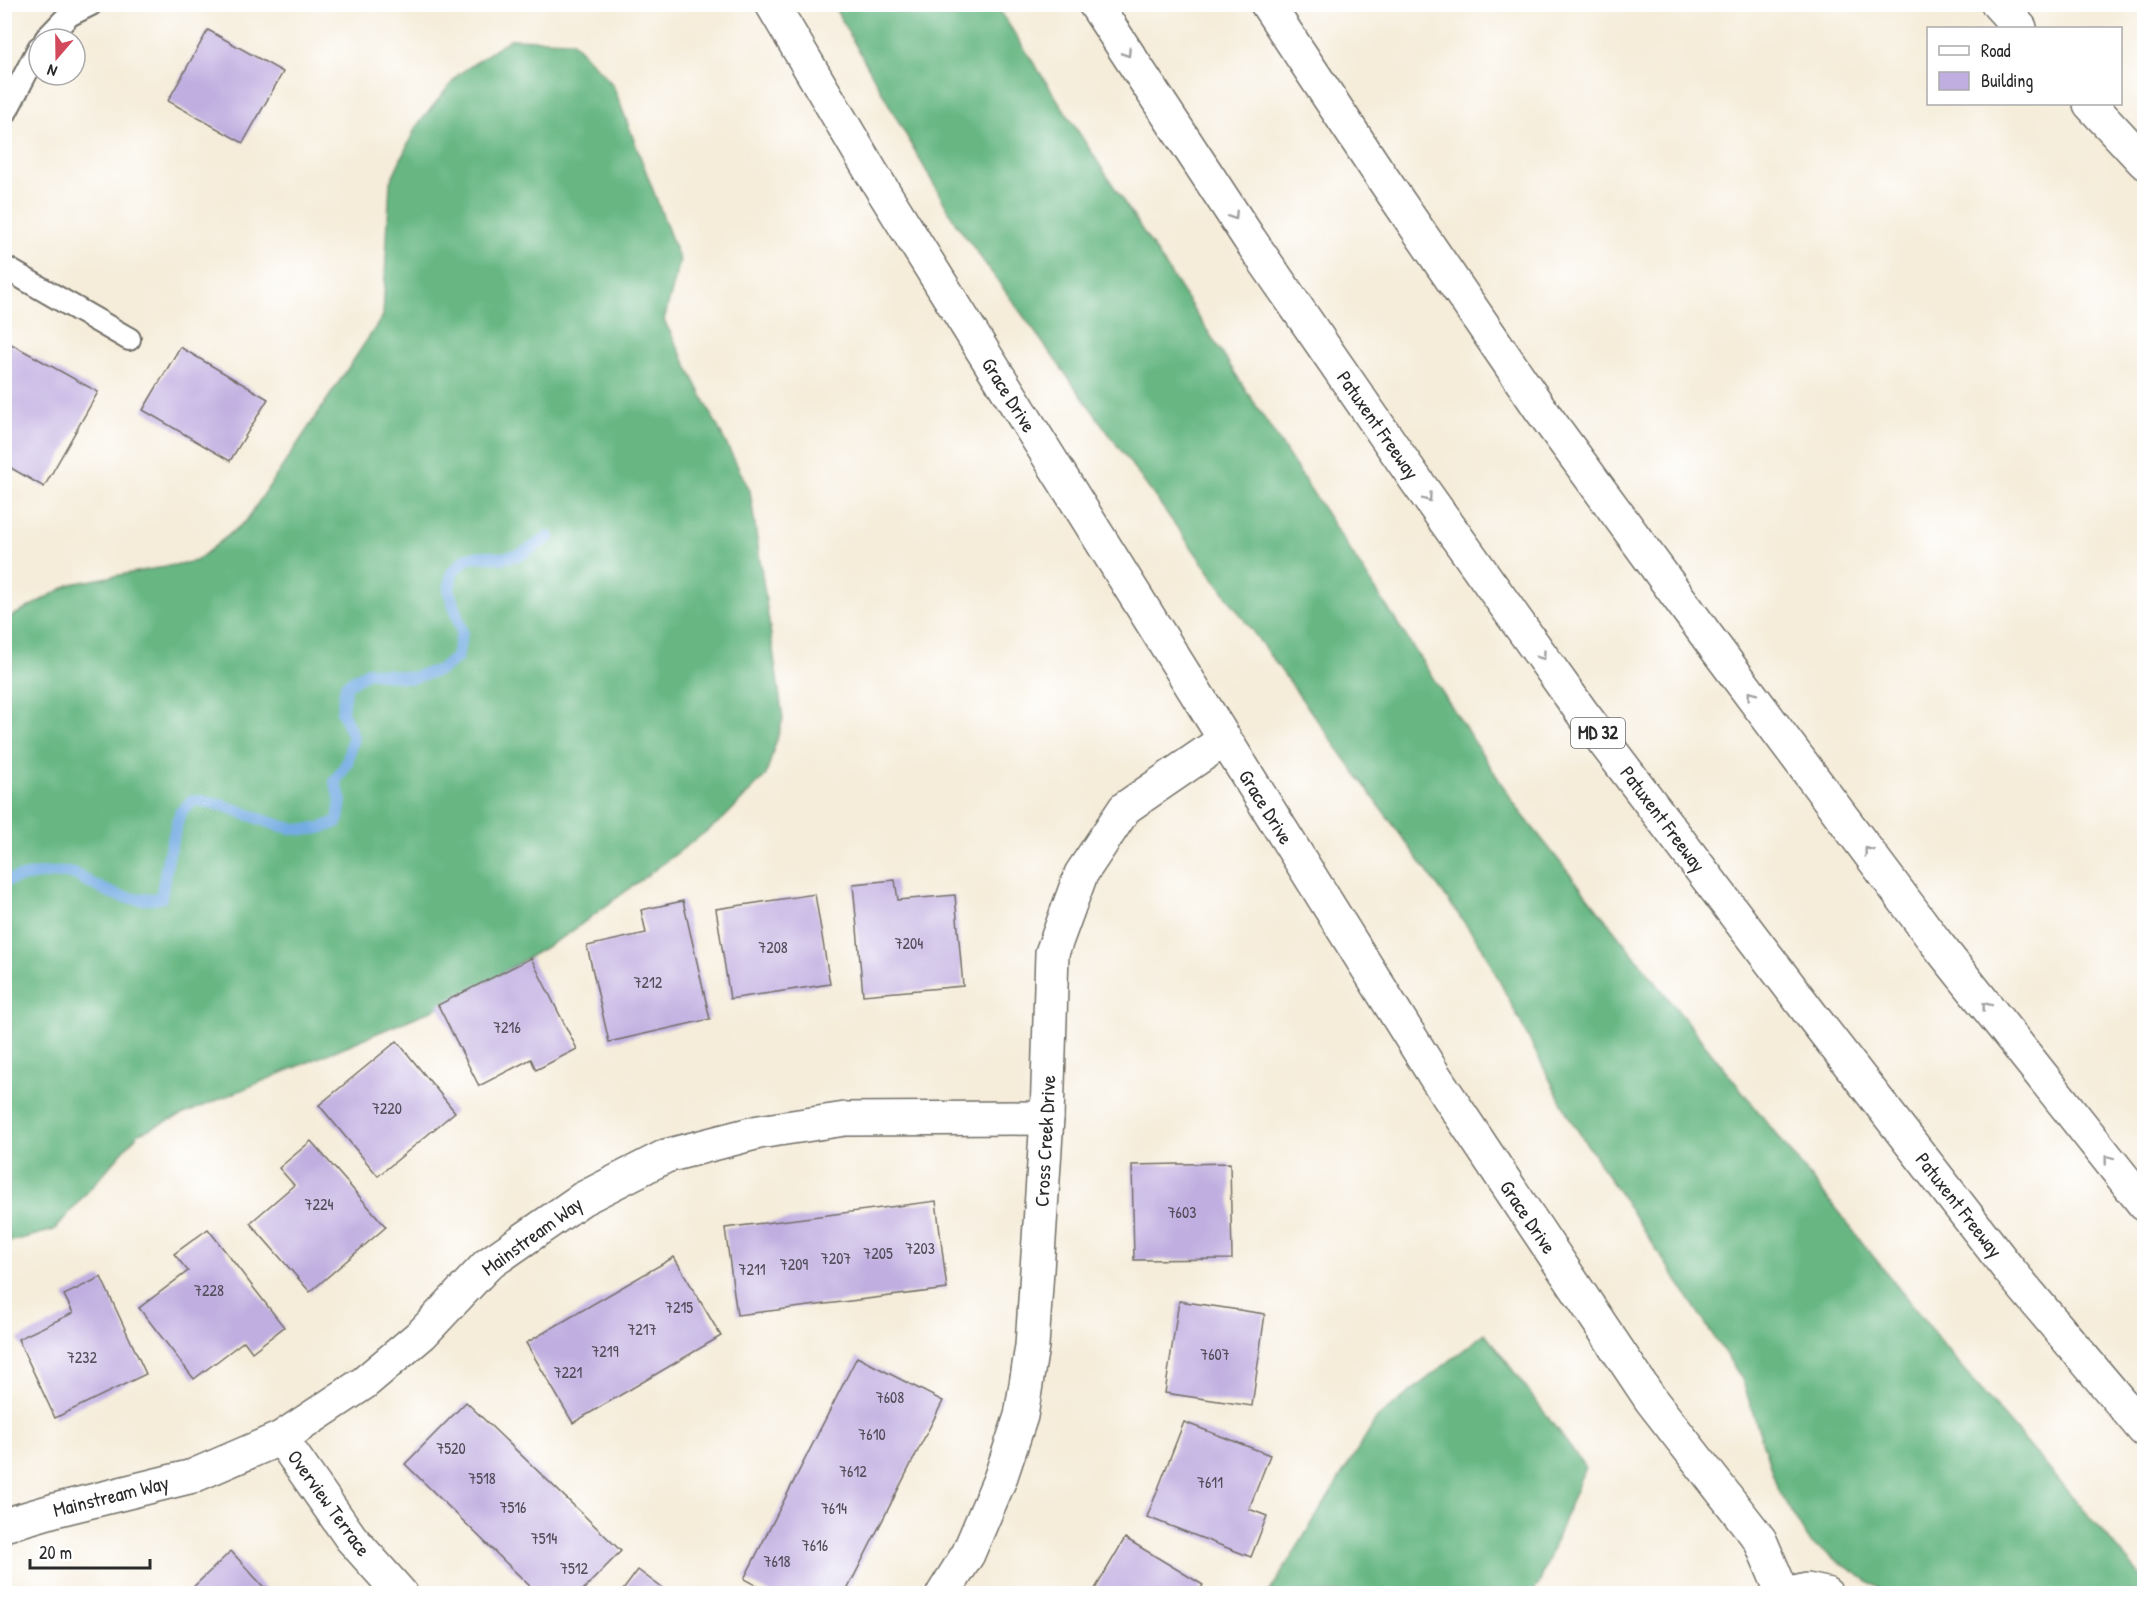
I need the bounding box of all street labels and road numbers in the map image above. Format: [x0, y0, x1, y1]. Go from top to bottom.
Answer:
street label: Grace Drive [976, 352, 1043, 437]
street label: Patuxent Freeway [1331, 365, 1426, 484]
road number: MD 32 [1571, 718, 1625, 748]
street label: Patuxent Freeway [1615, 760, 1712, 877]
street label: Grace Drive [1233, 764, 1300, 849]
street label: Cross Creek Drive [1028, 1074, 1061, 1208]
street label: Patuxent Freeway [1910, 1147, 2009, 1263]
street label: Grace Drive [1494, 1175, 1563, 1259]
street label: Mainstream Way [476, 1190, 587, 1281]
street label: Overview Terrace [282, 1444, 377, 1561]
street label: Mainstream Way [50, 1468, 171, 1523]

